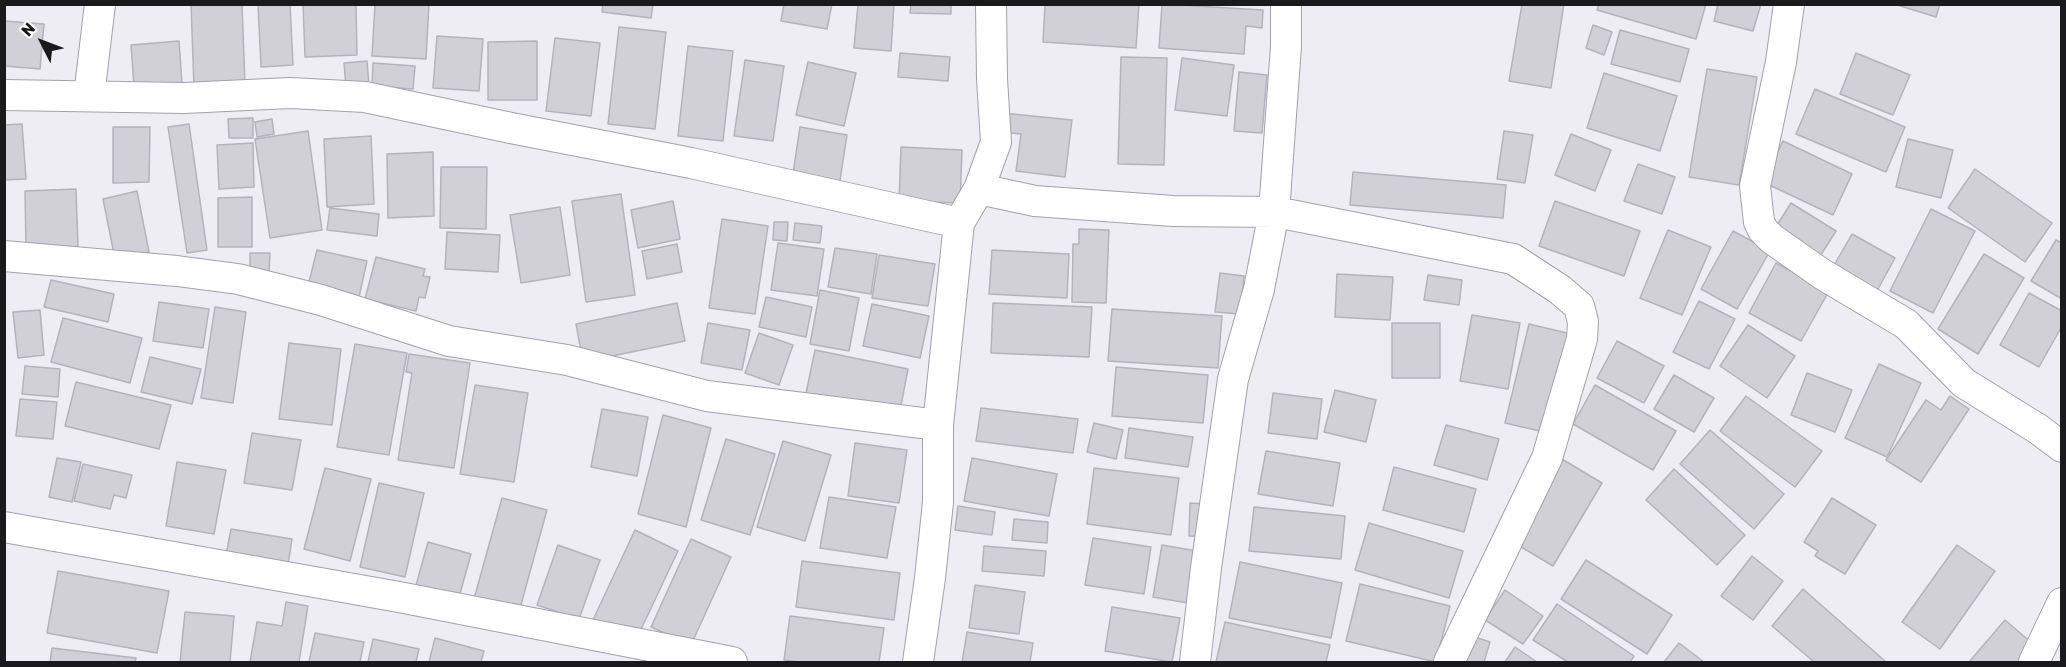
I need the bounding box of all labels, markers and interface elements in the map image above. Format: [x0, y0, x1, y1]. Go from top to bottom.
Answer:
north arrow [12, 12, 72, 72]
text: N [17, 19, 39, 40]

